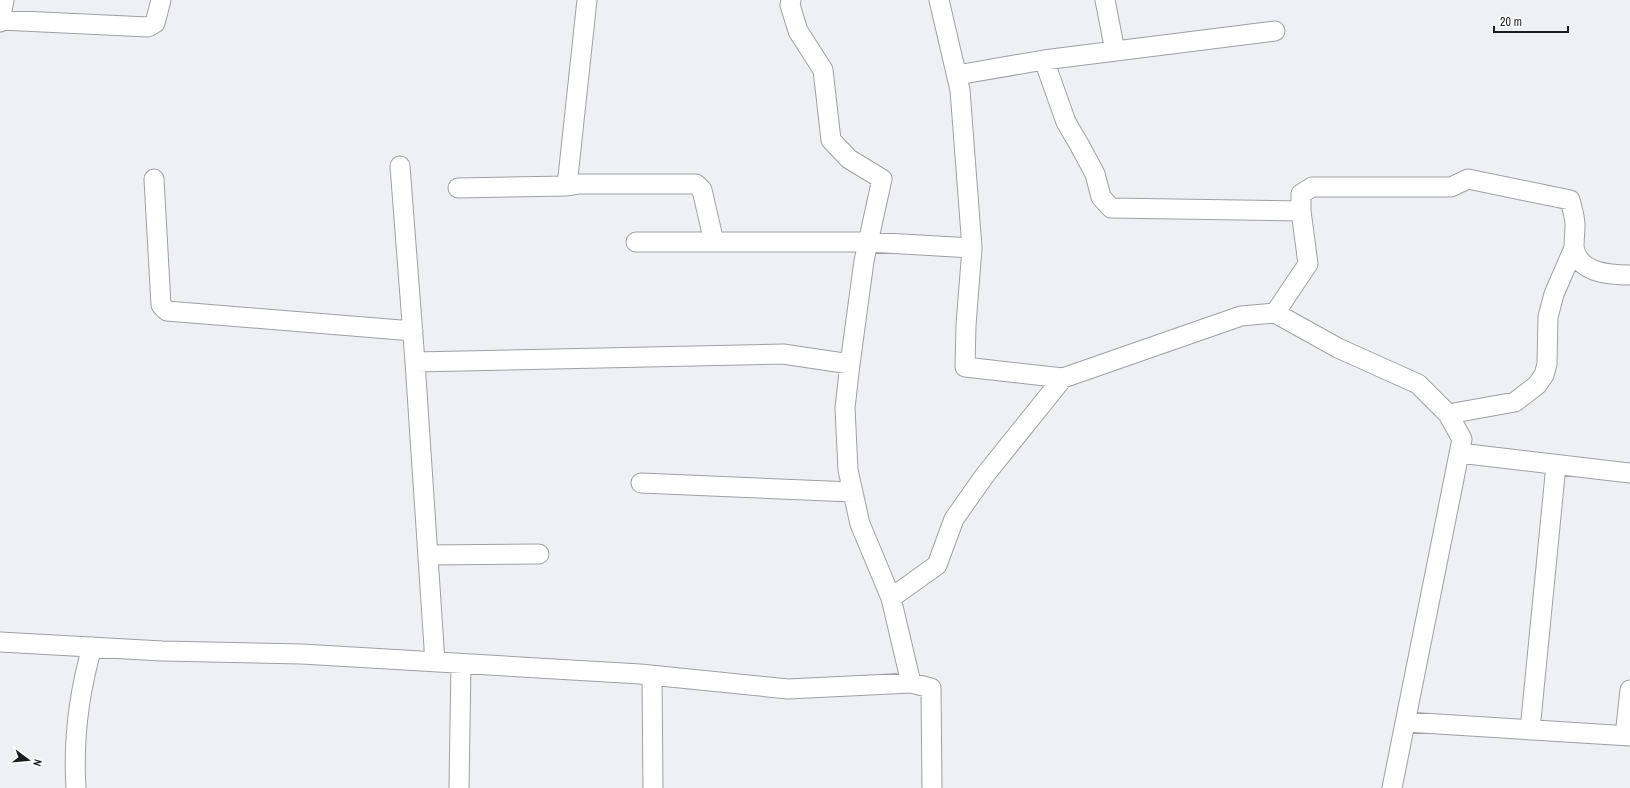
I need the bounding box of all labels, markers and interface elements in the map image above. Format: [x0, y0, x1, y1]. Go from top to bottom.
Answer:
scale bar [1494, 8, 1568, 34]
text: 20 m [1500, 14, 1522, 30]
north arrow [8, 740, 48, 780]
text: N [30, 758, 45, 768]

